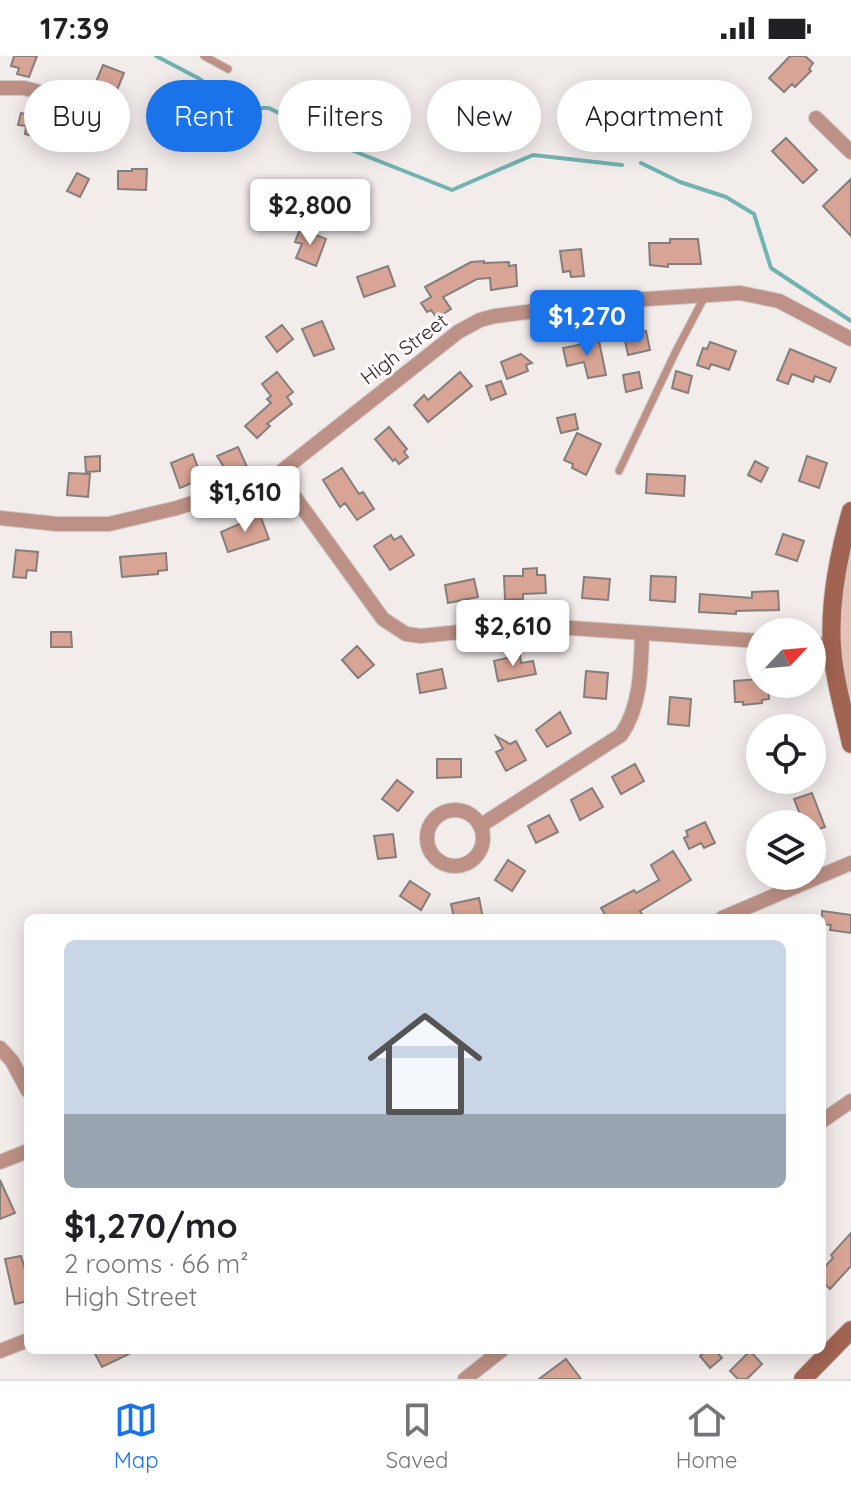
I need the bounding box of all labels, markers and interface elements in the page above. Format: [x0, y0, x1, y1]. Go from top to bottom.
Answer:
text: 17:39 [40, 9, 109, 47]
chip: Buy [24, 80, 130, 152]
chip: Rent [146, 80, 262, 152]
chip: Filters [278, 80, 411, 152]
chip: New [427, 80, 541, 152]
chip: Apartment [557, 80, 752, 152]
pin: $2,800 [245, 179, 375, 247]
text: $2,800 [268, 188, 352, 221]
pin: $1,270 [522, 290, 652, 358]
text: $1,270 [548, 299, 626, 332]
street label: High Street [355, 308, 452, 389]
pin: $1,610 [180, 466, 310, 534]
text: $1,610 [209, 475, 281, 508]
pin: $2,610 [448, 600, 578, 668]
text: $2,610 [474, 609, 552, 642]
north arrow [746, 618, 826, 698]
map controls [746, 618, 826, 890]
button: locate [746, 714, 826, 794]
button: layers [746, 810, 826, 890]
icon: home [353, 992, 497, 1136]
text: $1,270/mo [64, 1204, 238, 1247]
text: 2 rooms · 66 m² [64, 1247, 249, 1280]
text: High Street [64, 1280, 197, 1313]
tab: Map [114, 1398, 158, 1474]
tab: Saved [386, 1398, 448, 1474]
tab: Home [676, 1398, 737, 1474]

